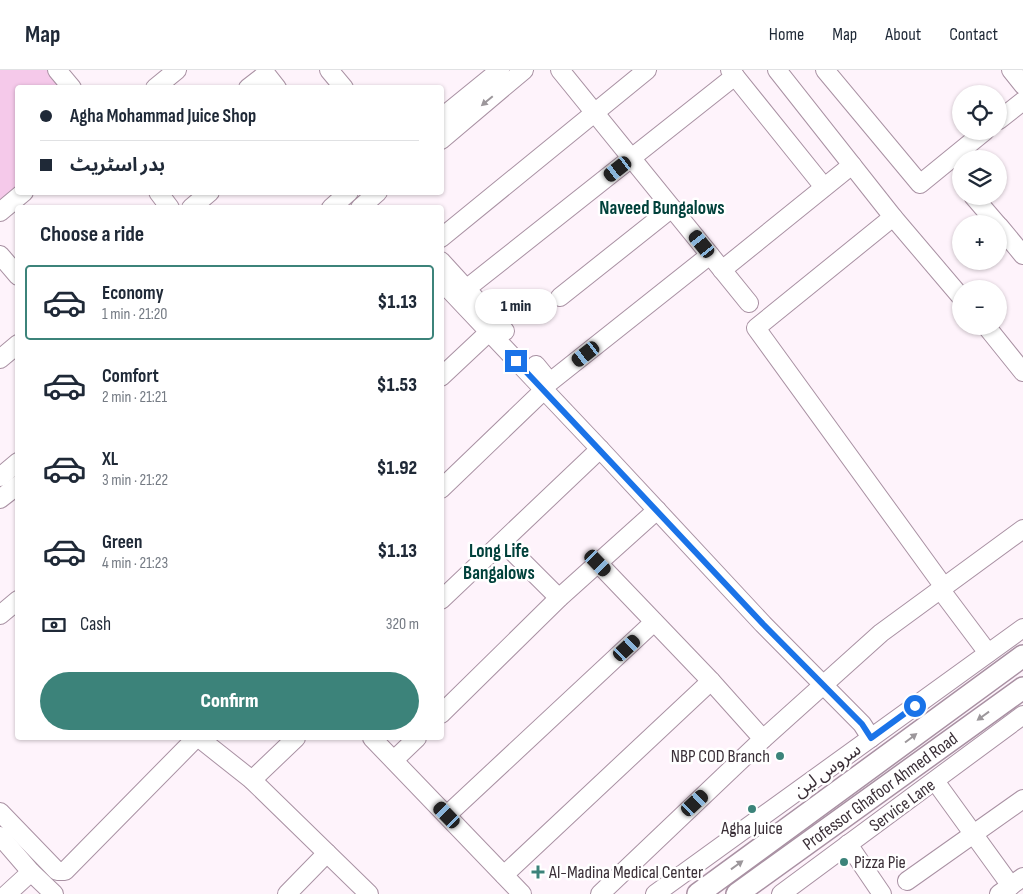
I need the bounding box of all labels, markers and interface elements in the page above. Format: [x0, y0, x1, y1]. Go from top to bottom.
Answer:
text: Map [25, 20, 60, 49]
text: Home [769, 24, 804, 45]
text: Map [832, 24, 857, 45]
text: About [885, 24, 921, 45]
text: Contact [949, 24, 998, 45]
map controls [952, 85, 1007, 335]
button: locate [952, 85, 1007, 140]
one-way arrow [481, 96, 494, 107]
text: Agha Mohammad Juice Shop [70, 105, 256, 128]
button: layers [952, 150, 1007, 205]
text: بدر اسٹریٹ [70, 154, 165, 177]
car [601, 154, 634, 184]
district label: Naveed Bungalows [599, 197, 725, 220]
button: + [952, 215, 1007, 270]
text: Choose a ride [40, 221, 144, 248]
car [686, 228, 717, 260]
icon: car [42, 280, 87, 325]
button: − [952, 280, 1007, 335]
text: Economy [102, 282, 164, 305]
callout: 1 min [475, 288, 557, 324]
text: $1.13 [378, 291, 417, 314]
text: 1 min [501, 297, 531, 316]
text: 1 min · 21:20 [102, 305, 168, 324]
car [569, 339, 602, 369]
route end [505, 350, 527, 372]
icon: car [42, 363, 87, 408]
text: Comfort [102, 365, 159, 388]
text: $1.53 [377, 374, 417, 397]
text: 2 min · 21:21 [102, 388, 167, 407]
icon: car [42, 446, 87, 491]
text: XL [102, 448, 118, 471]
text: $1.92 [377, 457, 417, 480]
text: 3 min · 21:22 [102, 471, 168, 490]
icon: car [42, 529, 87, 574]
text: Green [102, 531, 142, 554]
text: $1.13 [378, 540, 417, 563]
district label: Long Life Bangalows [463, 540, 535, 585]
car [582, 547, 613, 579]
text: 4 min · 21:23 [102, 554, 168, 573]
icon: cash [40, 611, 68, 639]
text: Cash [80, 613, 111, 636]
text: 320 m [386, 615, 419, 634]
car [610, 632, 643, 664]
button: Confirm [40, 672, 419, 730]
route start [904, 695, 926, 717]
one-way arrow [976, 711, 990, 721]
street label: Professor Ghafoor Ahmed Road [799, 728, 962, 855]
one-way arrow [904, 733, 917, 744]
street label: سروس لین [789, 739, 865, 802]
place label: NBP COD Branch [671, 746, 770, 767]
marker: NBP COD Branch [774, 750, 786, 762]
street label: Service Lane [865, 774, 939, 836]
car [678, 787, 711, 819]
car [431, 799, 462, 831]
marker: Agha Juice [746, 803, 758, 815]
place label: Agha Juice [720, 818, 783, 839]
place label: Pizza Pie [854, 852, 906, 873]
marker: Pizza Pie [838, 856, 850, 868]
one-way arrow [730, 860, 744, 870]
place label: Al-Madina Medical Center [548, 862, 703, 883]
marker: Al-Madina Medical Center [531, 865, 545, 879]

